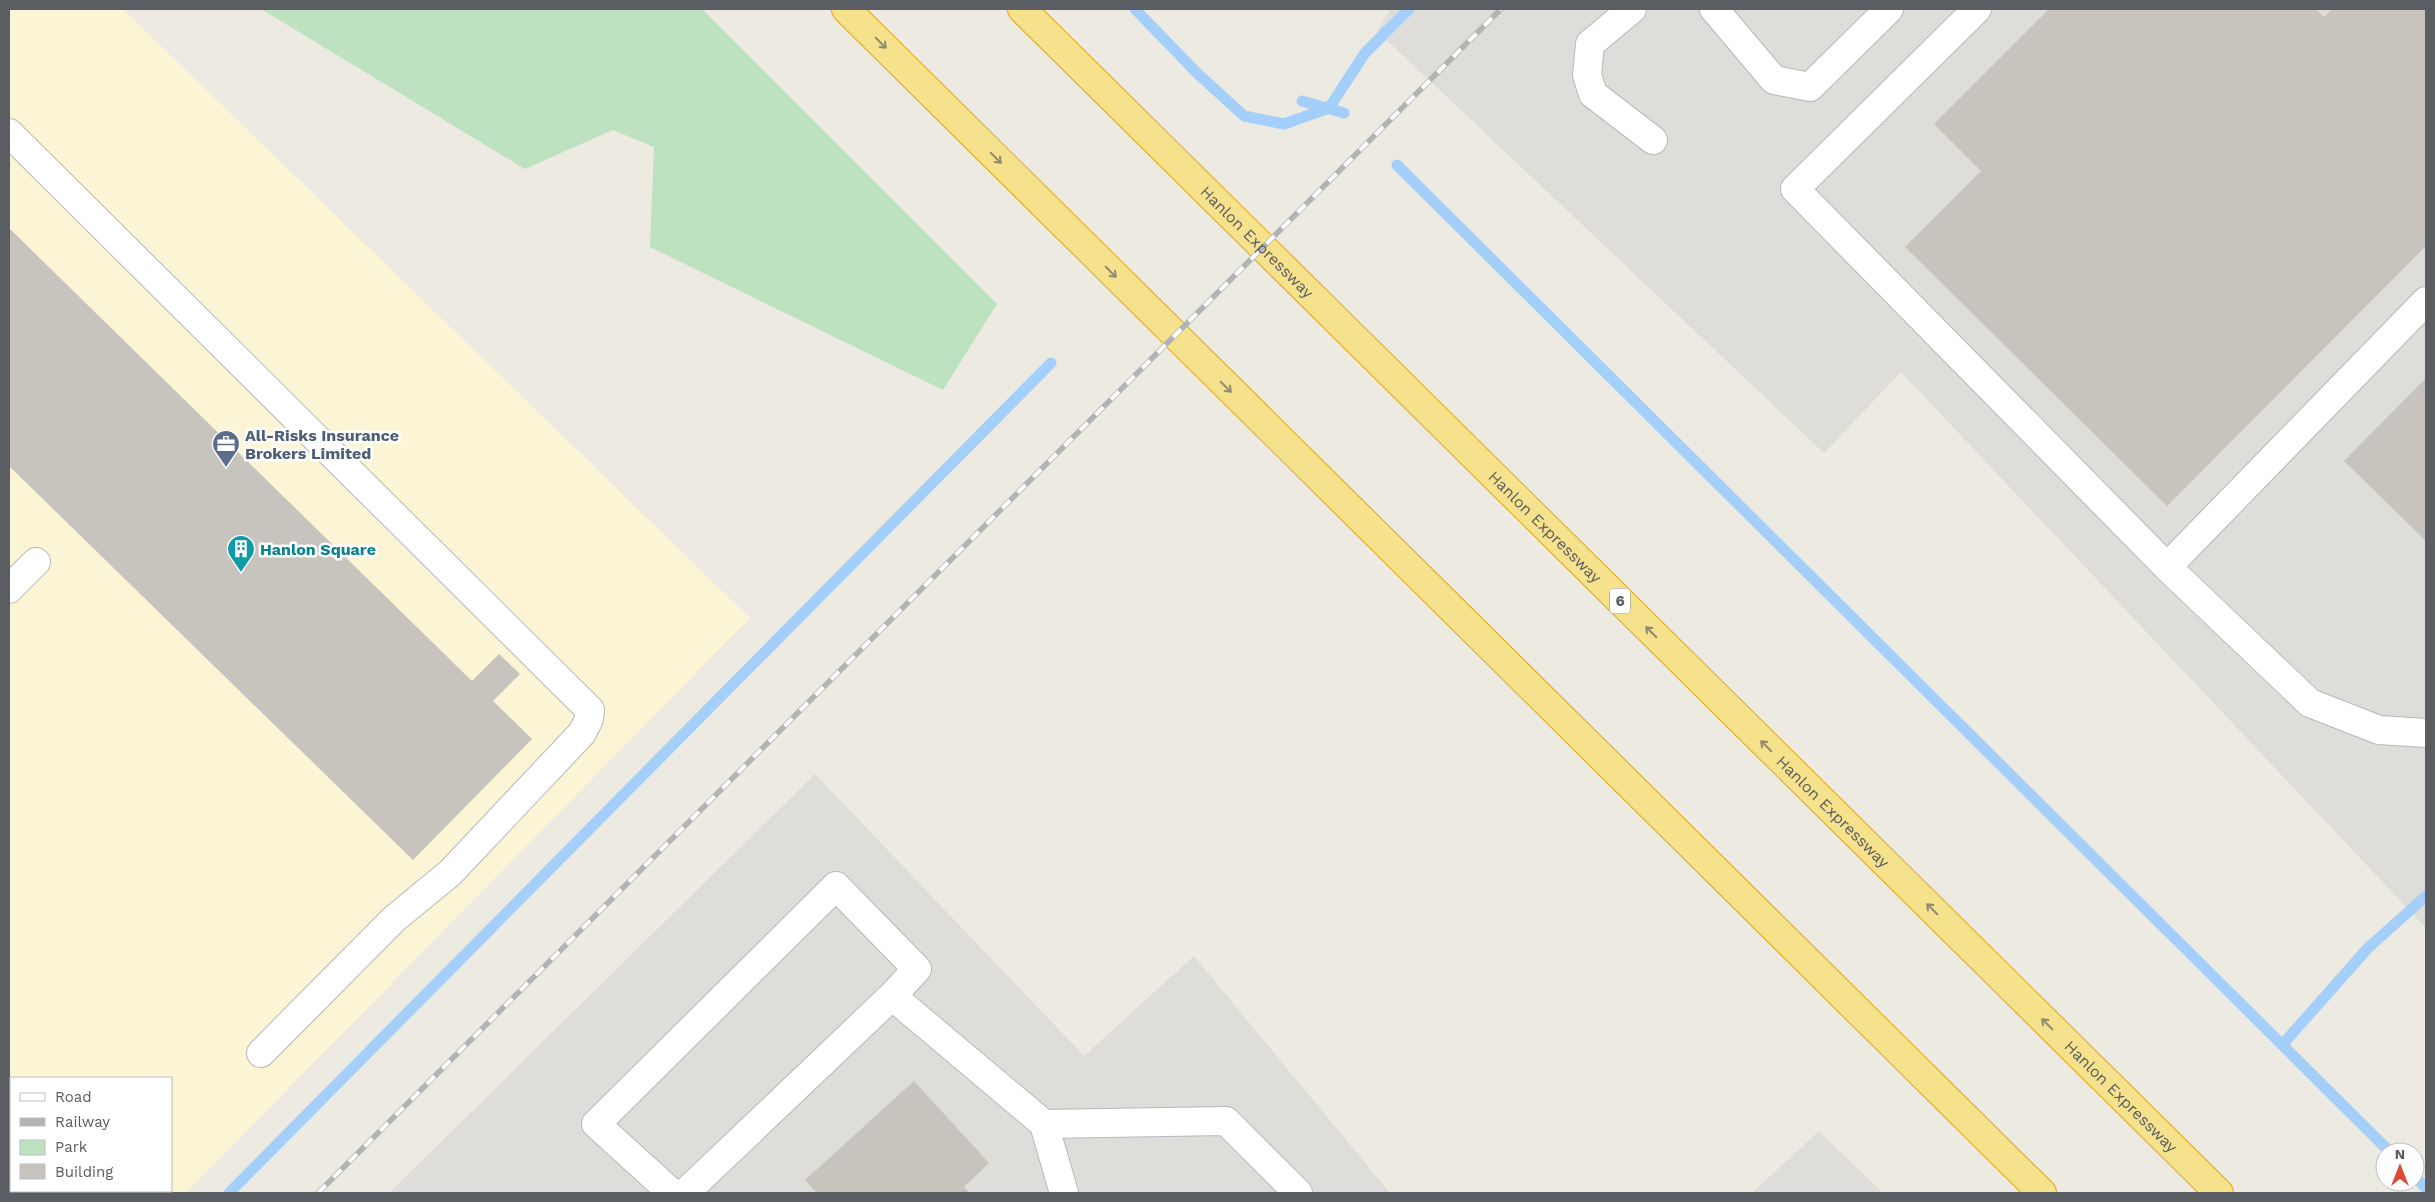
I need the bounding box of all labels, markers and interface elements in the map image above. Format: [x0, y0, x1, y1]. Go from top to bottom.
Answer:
one-way arrow [874, 37, 887, 49]
one-way arrow [990, 152, 1002, 164]
street label: Hanlon Expressway [1197, 182, 1318, 303]
one-way arrow [1105, 266, 1117, 279]
one-way arrow [1220, 381, 1232, 393]
place label: All-Risks Insurance Brokers Limited [245, 426, 399, 463]
office icon: All-Risks Insurance Brokers Limited [211, 429, 241, 468]
street label: Hanlon Expressway [1484, 467, 1606, 587]
building icon: Hanlon Square [226, 534, 256, 573]
place label: Hanlon Square [260, 540, 376, 559]
road number: 6 [1610, 588, 1630, 614]
one-way arrow [1645, 625, 1657, 638]
one-way arrow [1760, 740, 1772, 752]
street label: Hanlon Expressway [1772, 752, 1894, 872]
one-way arrow [1926, 904, 1938, 916]
one-way arrow [2041, 1017, 2053, 1030]
street label: Hanlon Expressway [2060, 1037, 2182, 1157]
legend [10, 1077, 172, 1192]
text: Road [55, 1088, 92, 1106]
text: Railway [55, 1113, 110, 1131]
text: Park [55, 1138, 88, 1156]
north arrow [2375, 1142, 2425, 1192]
text: N [2395, 1146, 2405, 1162]
text: Building [55, 1163, 113, 1181]

